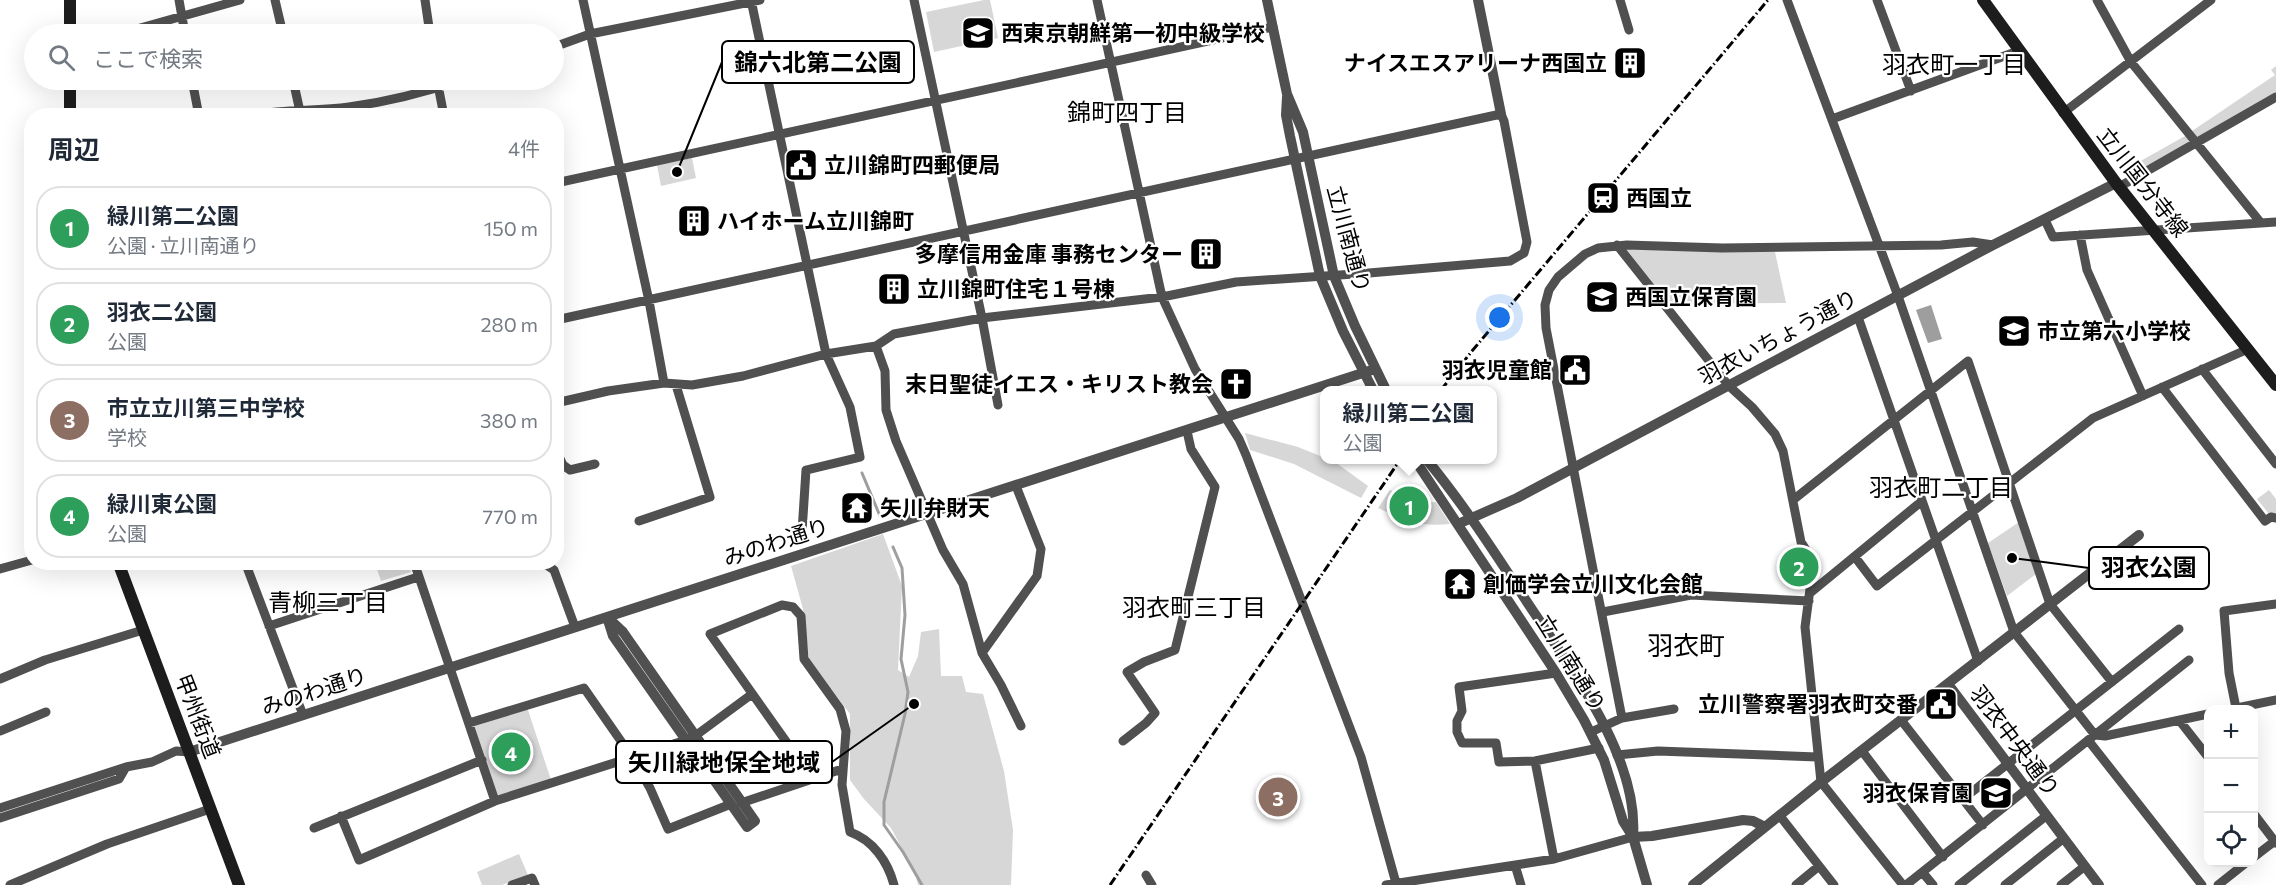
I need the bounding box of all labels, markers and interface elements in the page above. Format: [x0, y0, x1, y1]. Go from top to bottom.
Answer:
school or university icon: 西東京朝鮮第一初中級学校 [960, 15, 996, 51]
place label: 西東京朝鮮第一初中級学校 [1001, 19, 1265, 46]
search box [24, 24, 564, 90]
icon: search [45, 41, 78, 74]
callout: 錦六北第二公園 [722, 41, 914, 83]
text: ここで検索 [93, 45, 203, 72]
building icon: ナイスエスアリーナ西国立 [1612, 45, 1648, 81]
text: 錦六北第二公園 [734, 47, 902, 76]
place label: ナイスエスアリーナ西国立 [1344, 49, 1607, 76]
district label: 羽衣町一丁目 [1882, 49, 2026, 78]
district label: 錦町四丁目 [1067, 97, 1187, 126]
street label: 立川国分寺線 [2092, 121, 2195, 242]
text: 周辺 [48, 133, 100, 164]
text: 4件 [508, 136, 540, 160]
public building icon: 立川錦町四郵便局 [783, 147, 819, 183]
place label: 立川錦町四郵便局 [824, 151, 1000, 178]
station icon: 西国立 [1585, 180, 1621, 216]
street label: 立川南通り [1322, 182, 1377, 295]
place label: 西国立 [1626, 184, 1692, 211]
text: 緑川第二公園 [107, 202, 239, 229]
building icon: ハイホーム立川錦町 [676, 203, 712, 239]
place label: ハイホーム立川錦町 [717, 207, 914, 234]
text: 1 [65, 216, 74, 240]
text: 150 m [484, 216, 538, 240]
text: 公園 · 立川南通り [107, 233, 259, 257]
building icon: 多摩信用金庫 事務センター [1188, 236, 1224, 272]
place label: 多摩信用金庫 事務センター [915, 240, 1183, 267]
building icon: 立川錦町住宅１号棟 [876, 271, 912, 307]
place label: 立川錦町住宅１号棟 [917, 275, 1115, 302]
school or university icon: 西国立保育園 [1584, 279, 1620, 315]
place label: 西国立保育園 [1625, 283, 1757, 310]
street label: 羽衣いちょう通り [1694, 283, 1862, 390]
text: 羽衣二公園 [107, 298, 217, 325]
your location [1485, 303, 1514, 332]
text: 2 [64, 312, 75, 336]
text: 280 m [480, 312, 538, 336]
school or university icon: 市立第六小学校 [1996, 313, 2032, 349]
place label: 市立第六小学校 [2037, 317, 2191, 344]
text: 公園 [107, 329, 147, 353]
public building icon: 羽衣児童館 [1557, 352, 1593, 388]
place label: 羽衣児童館 [1442, 356, 1552, 383]
church icon: 末日聖徒イエス・キリスト教会 [1218, 366, 1254, 402]
place label: 末日聖徒イエス・キリスト教会 [905, 370, 1213, 397]
popup [1320, 386, 1497, 464]
text: 市立立川第三中学校 [107, 394, 305, 421]
text: 緑川第二公園 [1342, 399, 1475, 426]
text: 3 [64, 408, 75, 432]
text: 380 m [480, 408, 538, 432]
text: 学校 [107, 425, 147, 449]
text: 公園 [1342, 430, 1382, 454]
district label: 羽衣町二丁目 [1869, 472, 2013, 501]
pin: 1 [1390, 484, 1428, 528]
text: 緑川東公園 [107, 490, 217, 517]
temple icon: 矢川弁財天 [839, 490, 875, 526]
place label: 矢川弁財天 [880, 494, 990, 521]
text: 4 [63, 504, 76, 528]
text: 770 m [483, 504, 538, 528]
street label: みのわ通り [719, 512, 832, 571]
text: 公園 [107, 521, 147, 545]
pin: 2 [1780, 544, 1818, 590]
callout: 羽衣公園 [2089, 547, 2209, 589]
text: 羽衣公園 [2101, 552, 2197, 581]
temple icon: 創価学会立川文化会館 [1442, 566, 1478, 602]
place label: 創価学会立川文化会館 [1483, 570, 1703, 597]
district label: 青柳三丁目 [268, 587, 388, 616]
district label: 羽衣町三丁目 [1122, 592, 1266, 621]
street label: 立川南通り [1531, 609, 1612, 717]
district label: 羽衣町 [1647, 629, 1725, 660]
street label: みのわ通り [257, 661, 370, 720]
street label: 甲州街道 [170, 670, 227, 762]
street label: 羽衣中央通り [1965, 680, 2066, 802]
public building icon: 立川警察署羽衣町交番 [1923, 686, 1959, 722]
place label: 立川警察署羽衣町交番 [1698, 690, 1918, 717]
map controls [2204, 705, 2258, 867]
button: + [2204, 705, 2258, 759]
pin: 4 [492, 730, 530, 774]
callout: 矢川緑地保全地域 [616, 741, 832, 783]
text: 矢川緑地保全地域 [628, 747, 820, 776]
button: − [2204, 759, 2258, 813]
pin: 3 [1258, 774, 1298, 820]
school or university icon: 羽衣保育園 [1978, 775, 2014, 811]
place label: 羽衣保育園 [1863, 779, 1973, 806]
button: locate [2204, 813, 2258, 867]

